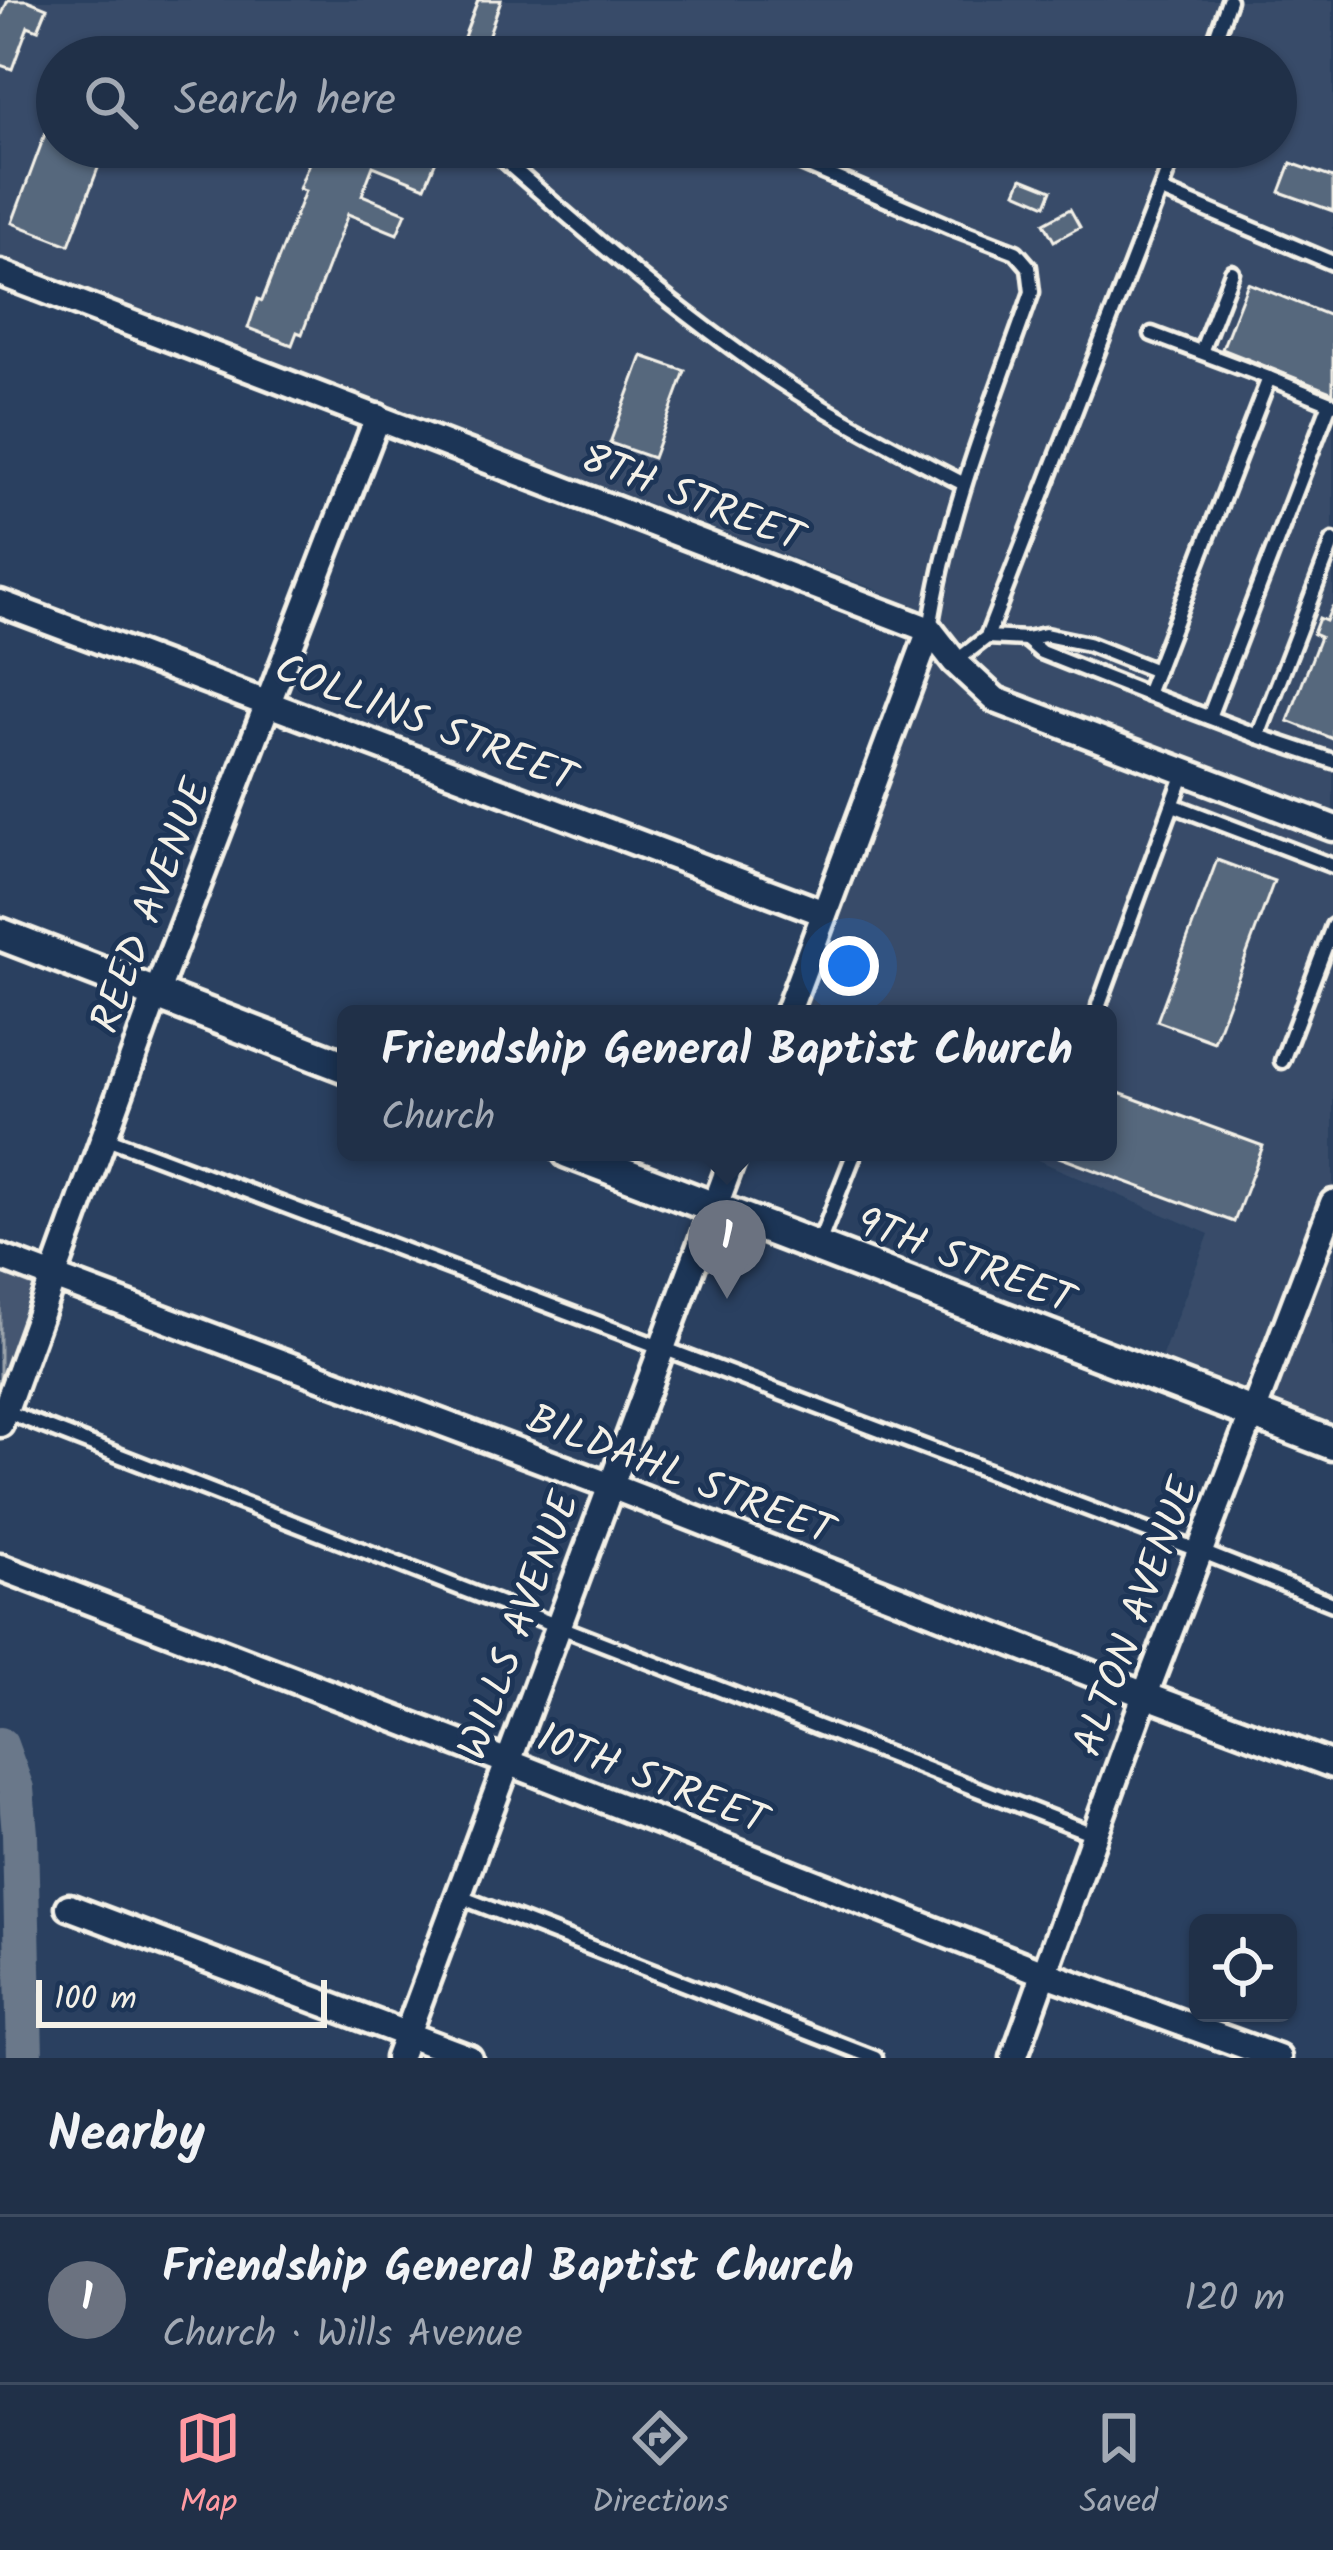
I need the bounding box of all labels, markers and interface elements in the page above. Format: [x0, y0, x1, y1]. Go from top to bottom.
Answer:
search box [36, 36, 1297, 168]
text: Search here [174, 66, 396, 138]
icon: search [78, 69, 144, 135]
street label: 8TH STREET [571, 426, 816, 574]
street label: COLLINS STREET [264, 636, 589, 814]
street label: REED AVENUE [73, 768, 232, 1043]
your location [819, 936, 879, 996]
popup [337, 1005, 1117, 1161]
text: Friendship General Baptist Church [381, 1016, 1073, 1088]
text: Church [381, 1088, 495, 1150]
street label: 9TH STREET [846, 1190, 1087, 1336]
pin: 1 [688, 1200, 766, 1299]
street label: BILDAHL STREET [516, 1387, 846, 1567]
street label: ALTON AVENUE [1056, 1467, 1219, 1766]
street label: WILLS AVENUE [441, 1481, 600, 1770]
street label: 10TH STREET [527, 1706, 780, 1856]
map controls [1189, 1914, 1297, 2022]
button: locate [1189, 1914, 1297, 2022]
scale bar [36, 1974, 327, 2027]
text: 100 m [54, 1974, 137, 2027]
text: Nearby [48, 2096, 205, 2177]
text: Friendship General Baptist Church [162, 2233, 854, 2305]
text: 1 [81, 2269, 93, 2331]
text: 120 m [1184, 2269, 1285, 2331]
text: Church · Wills Avenue [162, 2305, 523, 2367]
tab: Map [175, 2405, 241, 2530]
tab: Directions [592, 2405, 729, 2530]
tab: Saved [1079, 2405, 1158, 2530]

